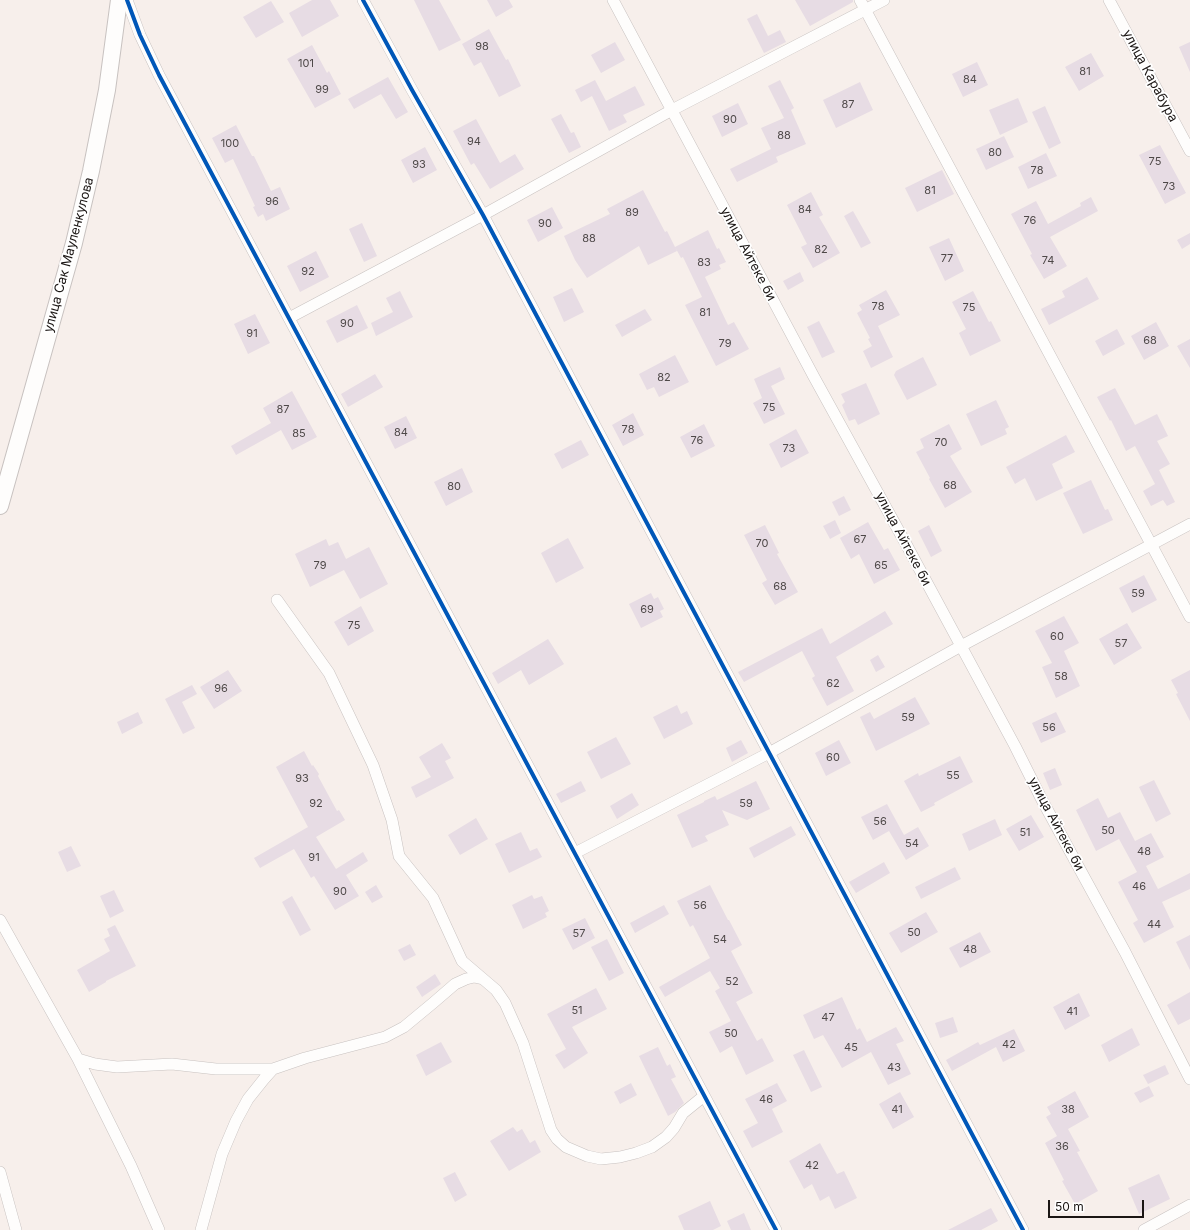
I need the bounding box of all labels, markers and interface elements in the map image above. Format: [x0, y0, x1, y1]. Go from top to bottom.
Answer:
street label: улица Карабура [1119, 27, 1181, 125]
house number: 98 [475, 40, 489, 54]
house number: 101 [298, 57, 314, 71]
house number: 81 [1079, 65, 1091, 79]
house number: 84 [963, 73, 977, 87]
house number: 99 [315, 83, 329, 97]
house number: 87 [841, 98, 855, 112]
house number: 90 [723, 113, 737, 127]
house number: 88 [777, 129, 791, 143]
house number: 94 [467, 135, 481, 149]
house number: 100 [221, 137, 239, 151]
house number: 80 [988, 146, 1002, 160]
house number: 75 [1149, 155, 1161, 169]
house number: 93 [412, 158, 426, 172]
house number: 78 [1031, 164, 1043, 178]
street label: улица Сак Мауленкулова [41, 176, 97, 334]
house number: 73 [1163, 180, 1175, 194]
house number: 81 [924, 184, 936, 198]
house number: 96 [265, 195, 279, 209]
house number: 84 [798, 203, 812, 217]
street label: улица Айтеке би [717, 204, 779, 304]
house number: 89 [625, 206, 639, 220]
house number: 76 [1024, 214, 1036, 228]
house number: 90 [538, 217, 552, 231]
house number: 88 [582, 232, 596, 246]
house number: 82 [814, 243, 828, 257]
house number: 77 [941, 252, 953, 266]
house number: 74 [1042, 254, 1054, 268]
house number: 83 [697, 256, 711, 270]
house number: 92 [301, 265, 315, 279]
house number: 78 [872, 300, 884, 314]
house number: 75 [963, 301, 975, 315]
house number: 81 [699, 306, 711, 320]
house number: 90 [340, 317, 354, 331]
house number: 91 [246, 327, 258, 341]
house number: 68 [1143, 334, 1157, 348]
house number: 79 [719, 337, 731, 351]
house number: 82 [657, 371, 671, 385]
house number: 75 [763, 401, 775, 415]
house number: 87 [276, 403, 290, 417]
house number: 78 [622, 423, 634, 437]
house number: 84 [394, 426, 408, 440]
house number: 85 [292, 427, 306, 441]
house number: 76 [691, 434, 703, 448]
house number: 70 [935, 436, 947, 450]
house number: 73 [783, 442, 795, 456]
house number: 68 [943, 479, 957, 493]
house number: 80 [447, 480, 461, 494]
street label: улица Айтеке би [872, 489, 934, 589]
house number: 67 [853, 533, 867, 547]
house number: 70 [756, 537, 768, 551]
house number: 79 [314, 559, 326, 573]
house number: 65 [874, 559, 888, 573]
house number: 68 [773, 580, 787, 594]
house number: 59 [1131, 587, 1145, 601]
house number: 69 [640, 603, 654, 617]
house number: 75 [348, 619, 360, 633]
house number: 60 [1050, 630, 1064, 644]
house number: 57 [1115, 637, 1127, 651]
house number: 58 [1054, 670, 1068, 684]
house number: 62 [826, 677, 840, 691]
house number: 96 [214, 682, 228, 696]
house number: 59 [901, 711, 915, 725]
house number: 56 [1042, 721, 1056, 735]
house number: 60 [826, 751, 840, 765]
house number: 55 [946, 769, 960, 783]
house number: 93 [295, 772, 309, 786]
street label: улица Айтеке би [1025, 774, 1087, 874]
house number: 92 [309, 797, 323, 811]
house number: 59 [739, 797, 753, 811]
house number: 56 [873, 815, 887, 829]
house number: 50 [1101, 824, 1115, 838]
house number: 51 [1019, 826, 1031, 840]
house number: 54 [905, 837, 919, 851]
house number: 48 [1137, 845, 1151, 859]
house number: 91 [308, 851, 320, 865]
house number: 46 [1132, 880, 1146, 894]
house number: 90 [333, 885, 347, 899]
house number: 56 [693, 899, 707, 913]
house number: 44 [1147, 918, 1161, 932]
house number: 50 [907, 926, 921, 940]
house number: 57 [573, 927, 585, 941]
house number: 54 [713, 933, 727, 947]
house number: 48 [963, 943, 977, 957]
house number: 52 [725, 975, 739, 989]
house number: 51 [571, 1004, 583, 1018]
house number: 41 [1066, 1005, 1078, 1019]
house number: 47 [821, 1011, 835, 1025]
house number: 50 [724, 1027, 738, 1041]
house number: 42 [1002, 1038, 1016, 1052]
house number: 45 [844, 1041, 858, 1055]
house number: 43 [887, 1061, 901, 1075]
house number: 46 [759, 1093, 773, 1107]
house number: 41 [891, 1103, 903, 1117]
house number: 38 [1061, 1103, 1075, 1117]
house number: 36 [1055, 1140, 1069, 1154]
house number: 42 [805, 1159, 819, 1173]
scale bar [1050, 1192, 1146, 1218]
text: 50 m [1055, 1199, 1084, 1214]

